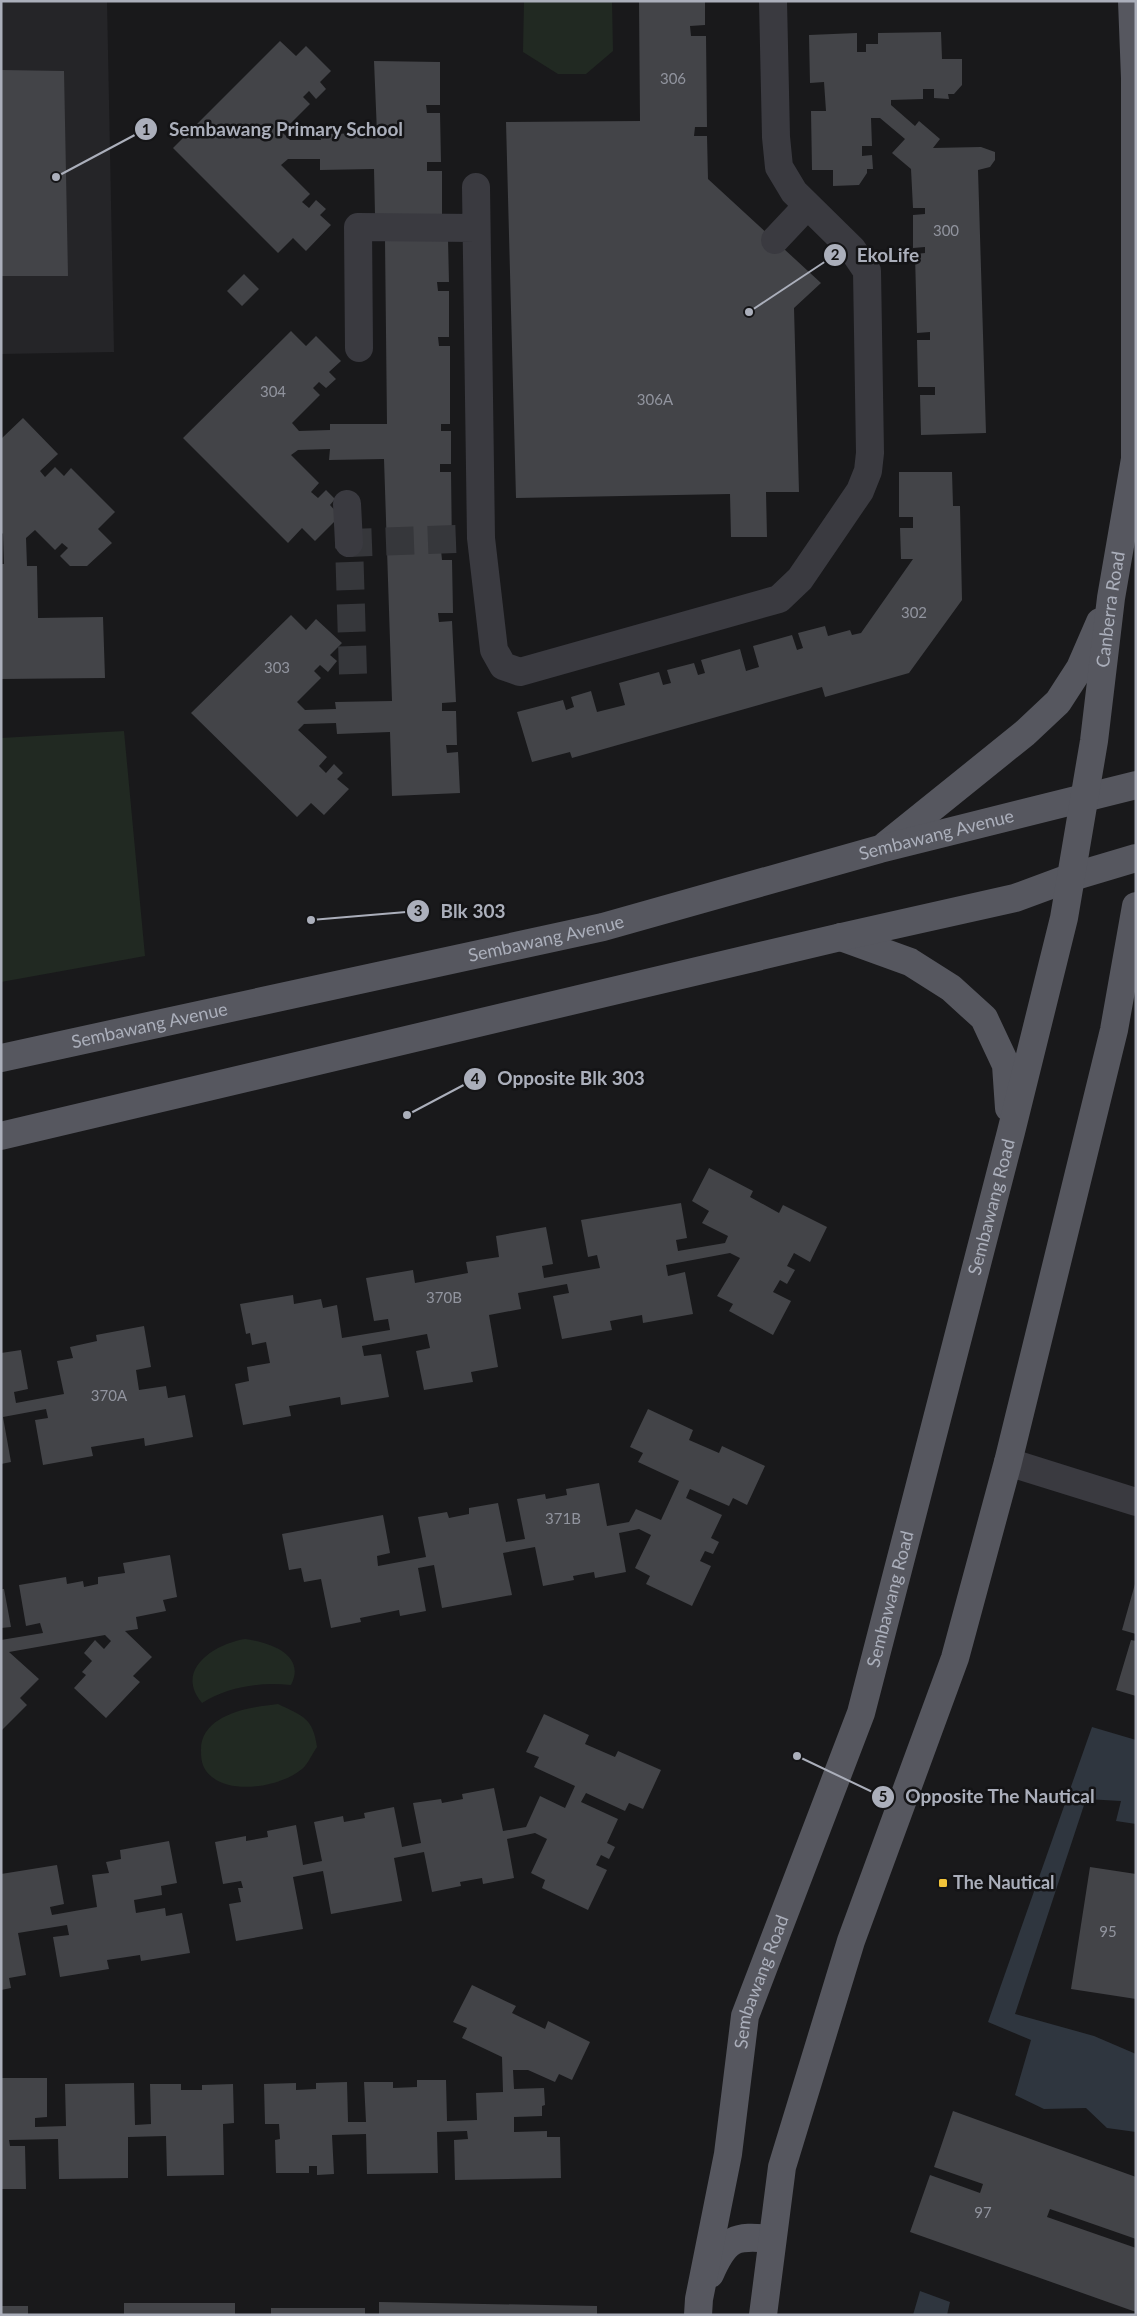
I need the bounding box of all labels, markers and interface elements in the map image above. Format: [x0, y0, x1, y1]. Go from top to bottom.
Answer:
house number: 306 [660, 69, 686, 87]
callout: Sembawang Primary School [133, 112, 413, 146]
text: Sembawang Primary School [169, 117, 403, 140]
text: 1 [142, 120, 150, 138]
house number: 300 [933, 221, 959, 239]
callout: EkoLife [822, 238, 930, 272]
text: EkoLife [857, 243, 919, 266]
text: 2 [831, 245, 840, 263]
house number: 304 [260, 382, 286, 400]
house number: 306A [637, 390, 674, 408]
street label: Canberra Road [1091, 550, 1129, 669]
house number: 302 [901, 603, 927, 621]
house number: 303 [264, 658, 290, 676]
street label: Sembawang Avenue [856, 804, 1016, 864]
callout: Blk 303 [405, 894, 515, 928]
text: Blk 303 [441, 899, 505, 922]
text: 3 [414, 901, 422, 919]
street label: Sembawang Avenue [466, 910, 626, 966]
street label: Sembawang Avenue [69, 997, 229, 1052]
callout: Opposite Blk 303 [462, 1062, 655, 1096]
text: Opposite Blk 303 [497, 1066, 645, 1089]
text: 4 [471, 1069, 480, 1087]
street label: Sembawang Road [963, 1136, 1019, 1277]
house number: 370B [426, 1288, 462, 1306]
house number: 370A [91, 1386, 128, 1404]
house number: 371B [545, 1509, 581, 1527]
street label: Sembawang Road [861, 1528, 918, 1669]
callout: Opposite The Nautical [871, 1780, 1105, 1814]
text: Opposite The Nautical [905, 1784, 1095, 1807]
text: 5 [879, 1787, 887, 1805]
place label: The Nautical [953, 1871, 1055, 1893]
marker: The Nautical [937, 1877, 949, 1889]
street label: Sembawang Road [729, 1912, 793, 2050]
house number: 95 [1099, 1922, 1117, 1940]
house number: 97 [974, 2203, 992, 2221]

